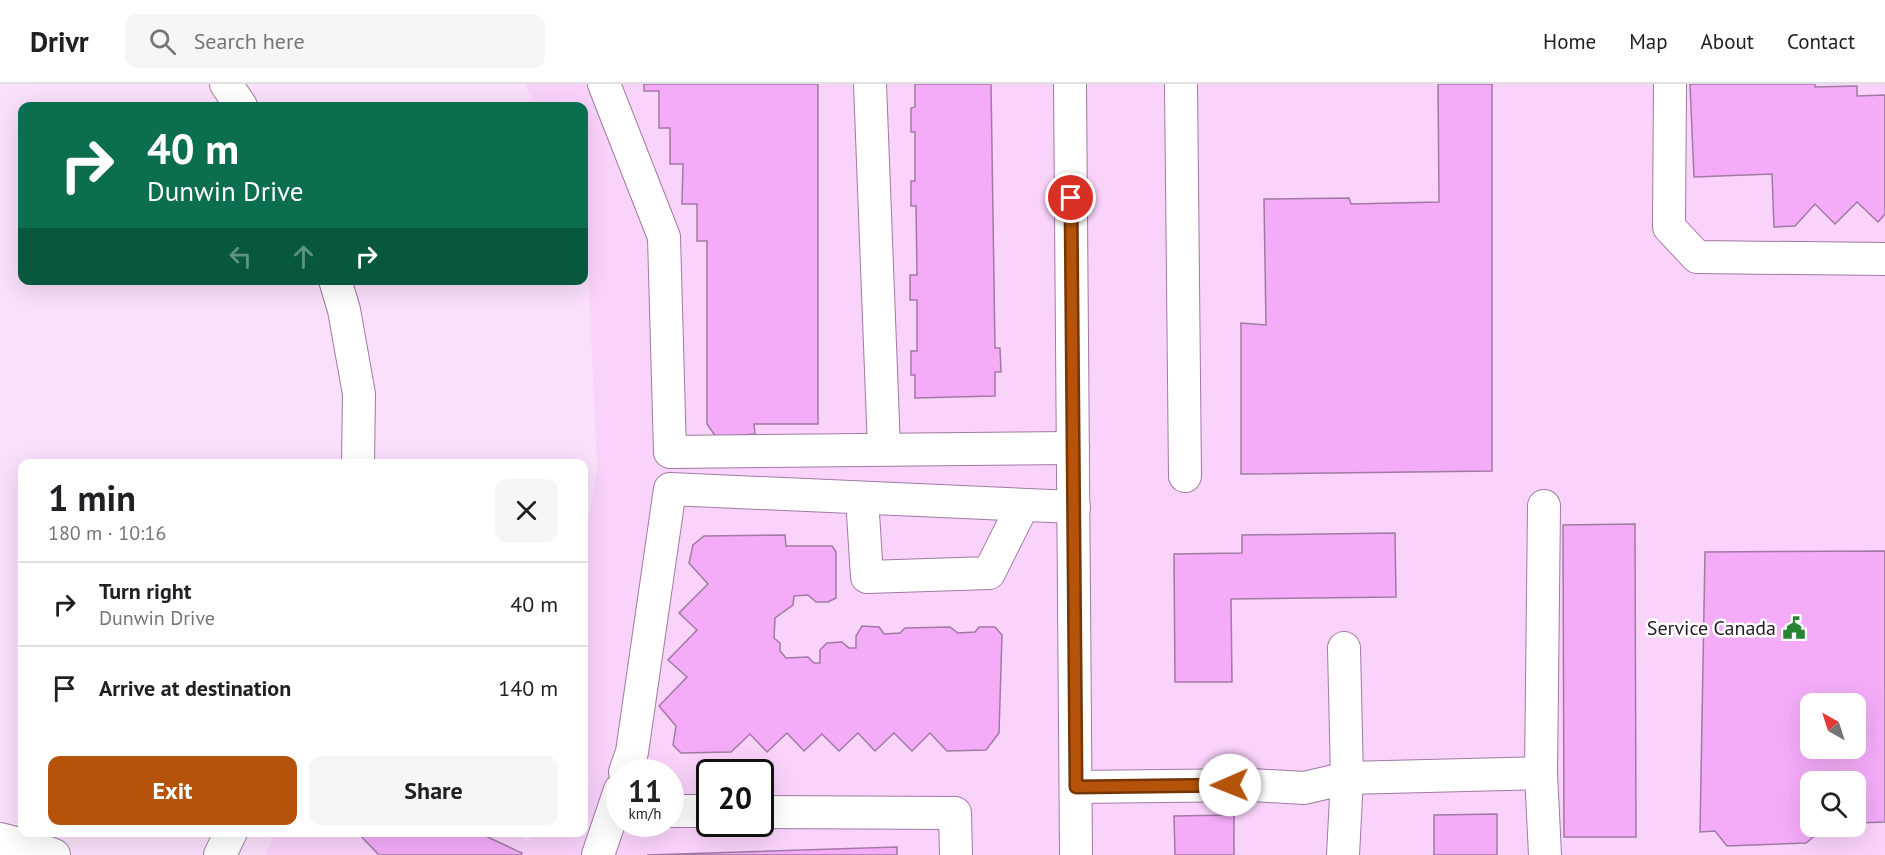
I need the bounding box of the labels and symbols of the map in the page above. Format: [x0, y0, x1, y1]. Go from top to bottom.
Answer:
pin [1045, 172, 1096, 223]
place label: Service Canada [1647, 615, 1776, 641]
public building icon: Service Canada [1781, 615, 1807, 641]
north arrow [1800, 693, 1866, 759]
position arrow [1198, 753, 1262, 817]
speed limit sign: 20 [696, 759, 774, 837]

